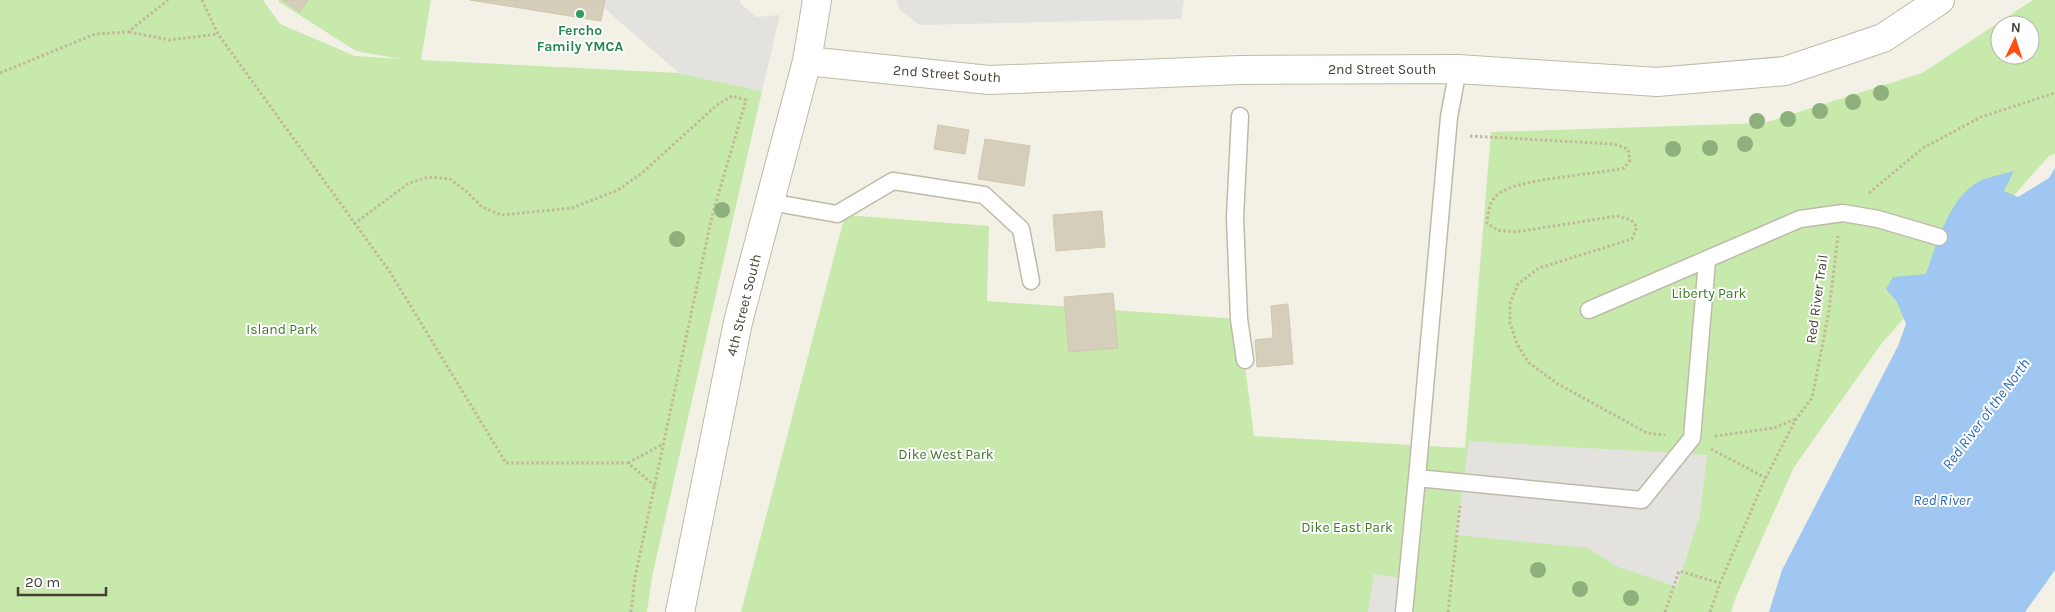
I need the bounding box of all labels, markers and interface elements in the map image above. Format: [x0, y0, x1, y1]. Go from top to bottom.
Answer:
marker: Fercho Family YMCA [574, 8, 586, 20]
north arrow [1990, 15, 2040, 65]
text: N [2010, 19, 2021, 36]
place label: Fercho Family YMCA [537, 22, 623, 55]
street label: 2nd Street South [1328, 61, 1436, 78]
street label: 2nd Street South [892, 62, 1002, 86]
street label: 4th Street South [723, 252, 765, 358]
street label: Red River Trail [1802, 253, 1832, 345]
park label: Liberty Park [1672, 285, 1746, 302]
park label: Island Park [246, 321, 318, 338]
water label: Red River of the North [1938, 355, 2034, 473]
park label: Dike West Park [898, 446, 994, 463]
water label: Red River [1913, 491, 1972, 509]
park label: Dike East Park [1301, 519, 1393, 536]
scale bar [18, 564, 105, 596]
text: 20 m [25, 573, 60, 591]

